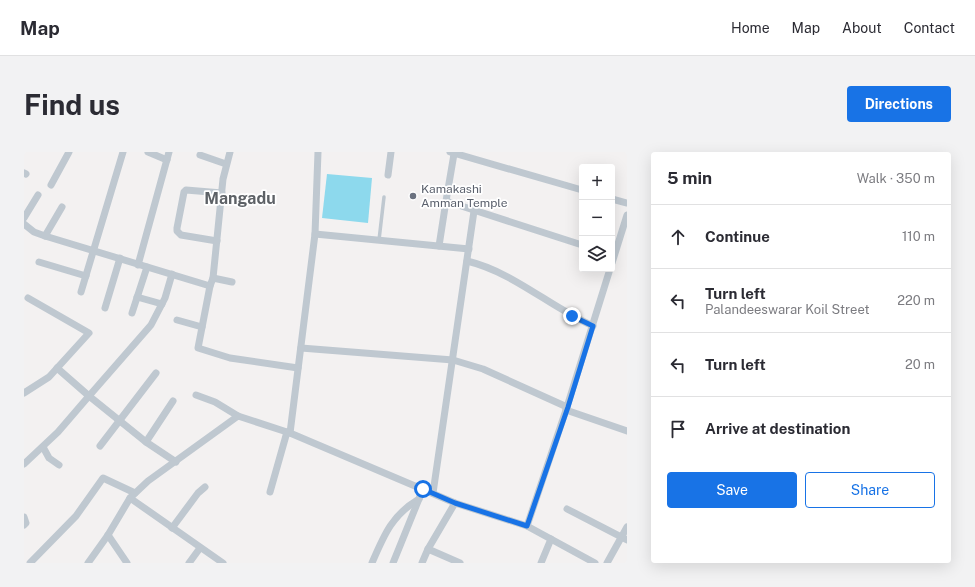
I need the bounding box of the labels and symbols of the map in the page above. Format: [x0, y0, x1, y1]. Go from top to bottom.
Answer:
place label: Kamakashi Amman Temple [421, 182, 508, 210]
district label: Mangadu [204, 189, 276, 208]
marker: Kamakashi Amman Temple [408, 191, 418, 201]
route end [563, 307, 581, 325]
route start [414, 480, 432, 498]

